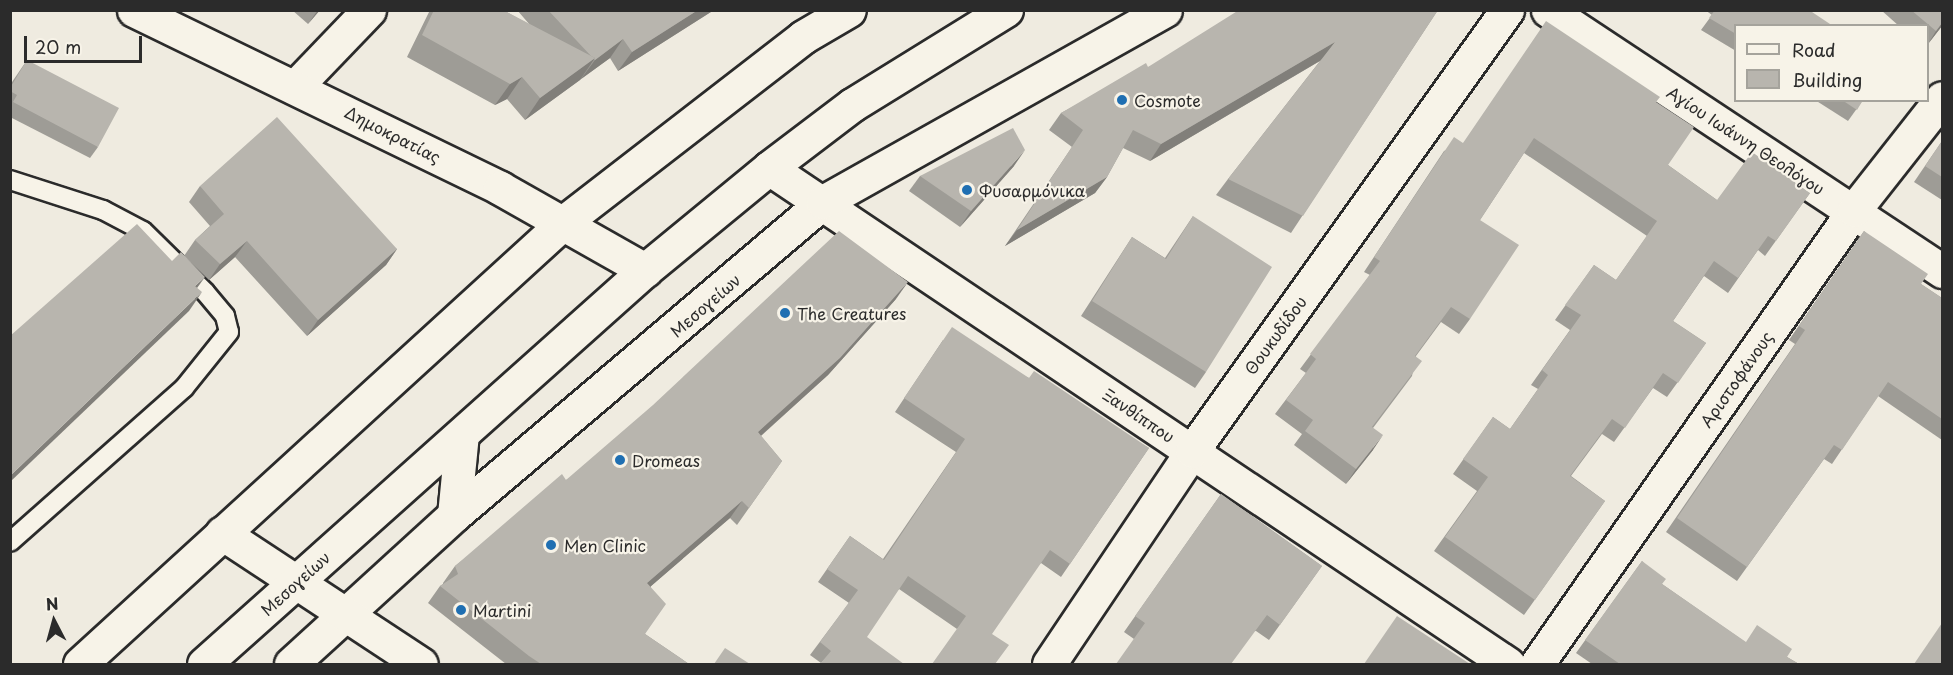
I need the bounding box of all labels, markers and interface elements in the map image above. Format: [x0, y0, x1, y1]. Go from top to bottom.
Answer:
scale bar [27, 24, 146, 62]
legend [1734, 24, 1929, 102]
text: 20 m [35, 33, 81, 60]
text: Road [1792, 36, 1836, 63]
text: Building [1792, 66, 1862, 93]
street label: Αγίου Ιωάννη Θεολόγου [1663, 82, 1829, 198]
place label: Cosmote [1134, 90, 1201, 110]
marker: Cosmote [1115, 93, 1129, 107]
street label: Δημοκρατίας [342, 102, 444, 166]
place label: Φυσαρμόνικα [979, 180, 1085, 200]
marker: Φυσαρμόνικα [960, 183, 974, 197]
street label: Μεσογείων [666, 269, 744, 341]
street label: Θουκυδίδου [1240, 292, 1310, 378]
place label: The Creatures [797, 303, 907, 323]
marker: The Creatures [778, 306, 792, 320]
street label: Αριστοφάνους [1696, 327, 1776, 431]
street label: Ξανθίππου [1100, 384, 1178, 446]
place label: Dromeas [632, 450, 700, 470]
marker: Dromeas [613, 453, 627, 467]
place label: Men Clinic [564, 535, 645, 555]
marker: Men Clinic [542, 536, 560, 554]
street label: Μεσογείων [256, 547, 334, 619]
north arrow [24, 591, 84, 651]
text: N [45, 591, 60, 616]
place label: Martini [473, 600, 531, 620]
marker: Martini [454, 603, 468, 617]

